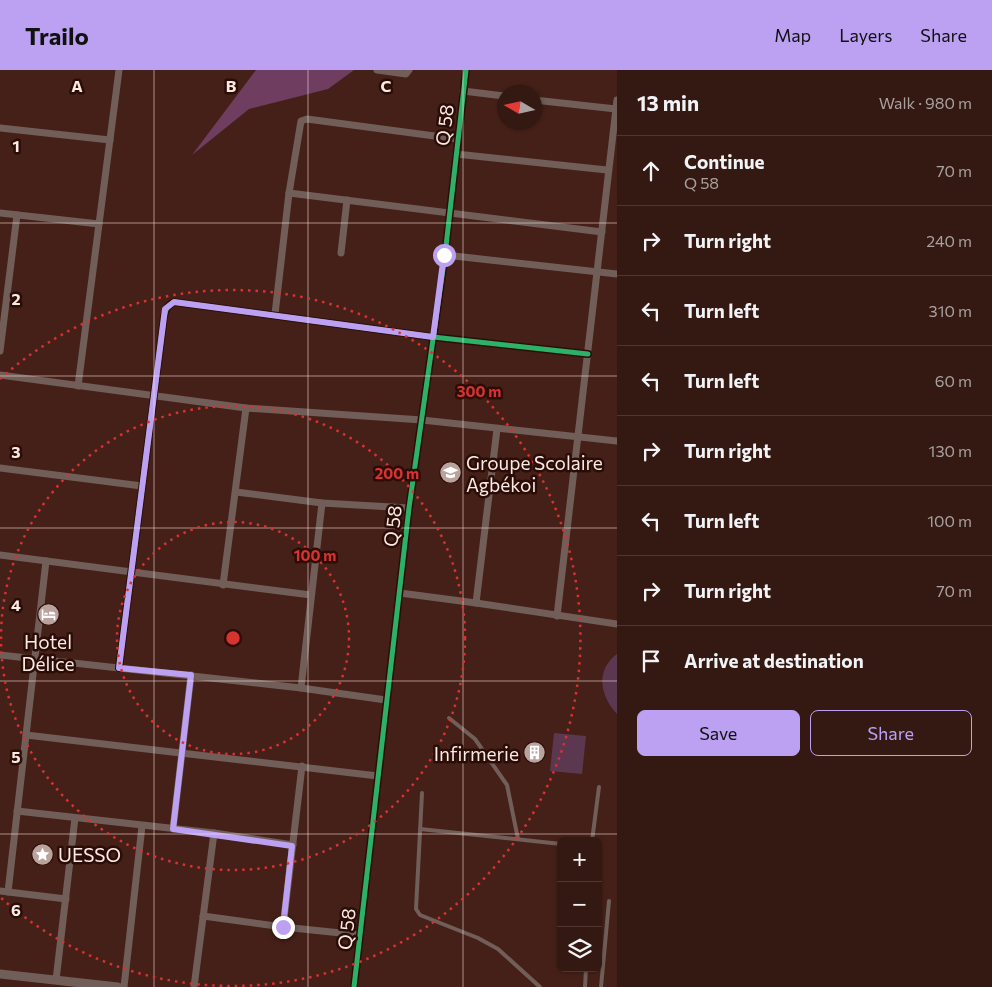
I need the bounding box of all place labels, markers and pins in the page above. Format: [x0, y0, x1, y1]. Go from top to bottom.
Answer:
place label: Groupe Scolaire Agbékoi [466, 451, 603, 496]
school or university icon: Groupe Scolaire Agbékoi [438, 461, 462, 485]
hotel icon: Hotel Délice [36, 603, 60, 627]
centre of rings [224, 629, 242, 647]
place label: Hotel Délice [21, 630, 75, 675]
building icon: Infirmerie [523, 741, 547, 765]
place label: Infirmerie [434, 742, 519, 765]
place icon: UESSO [30, 842, 54, 866]
place label: UESSO [58, 843, 121, 866]

